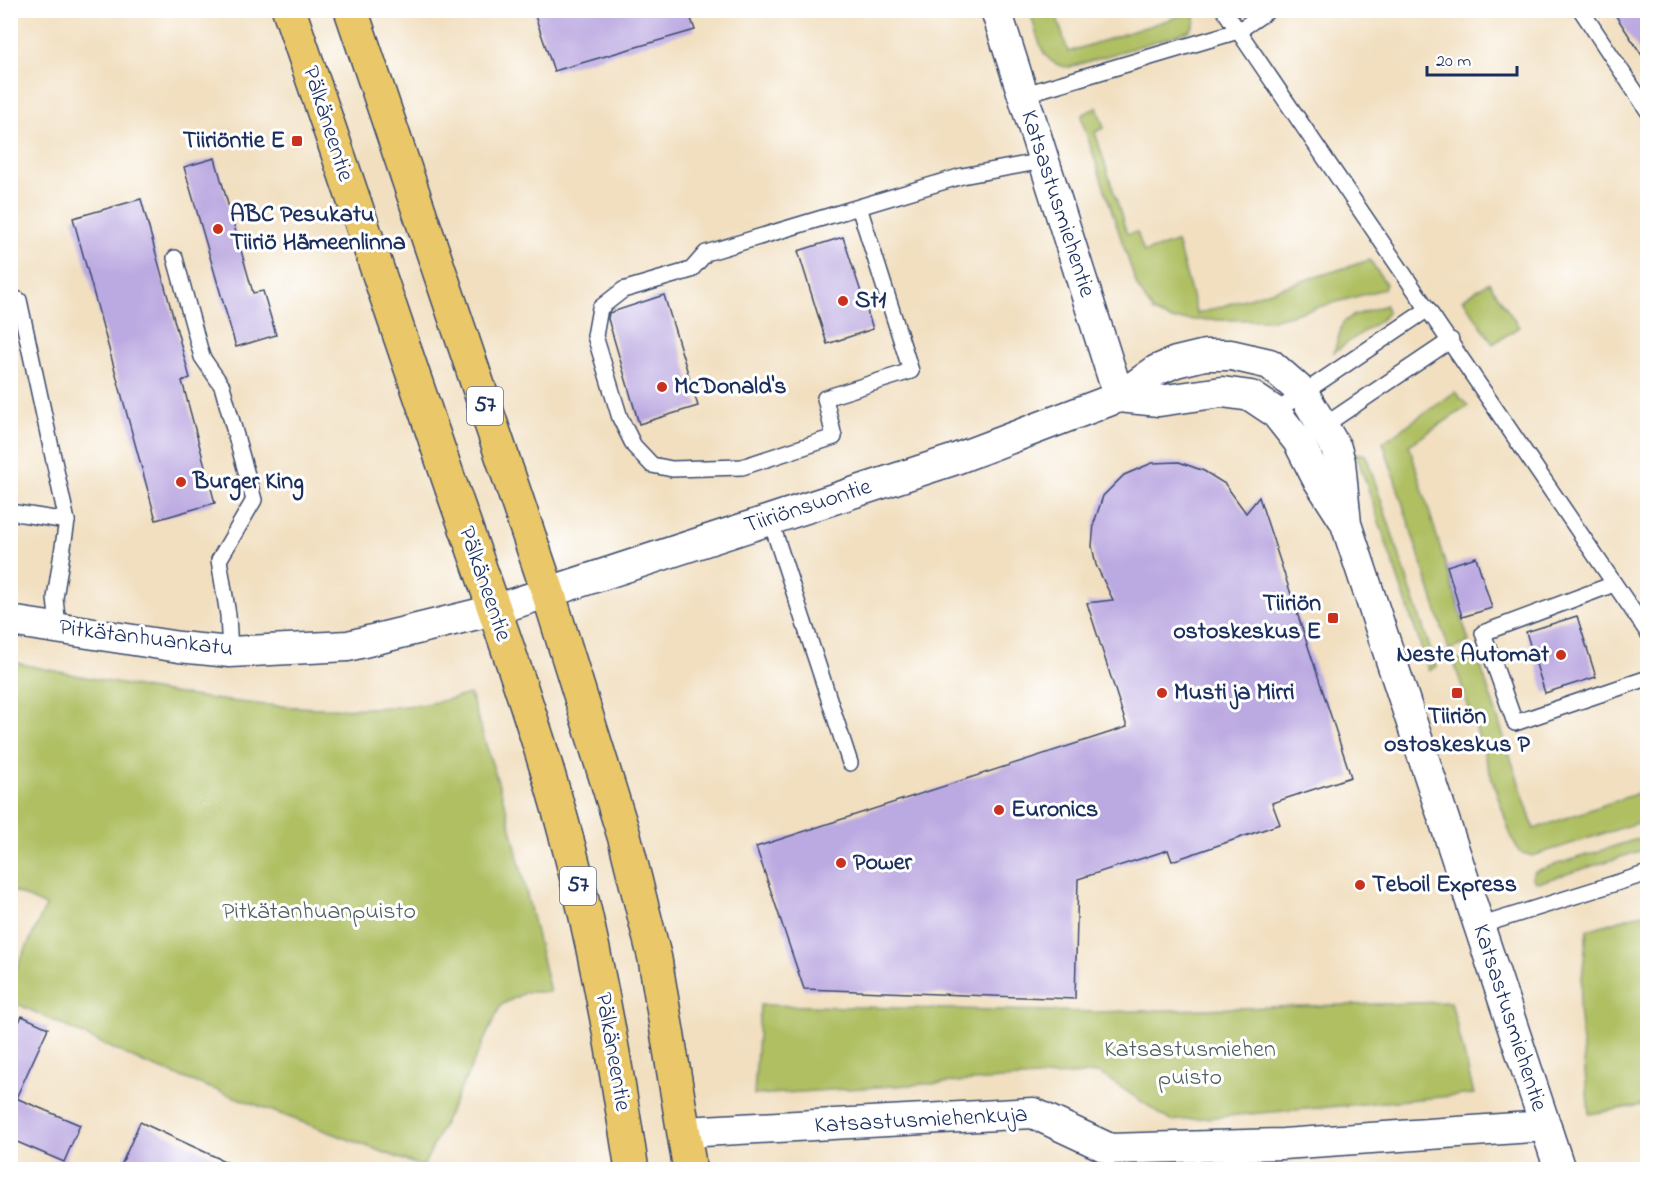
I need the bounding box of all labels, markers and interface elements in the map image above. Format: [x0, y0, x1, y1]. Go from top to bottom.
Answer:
scale bar [1427, 39, 1517, 77]
text: 20 m [1436, 49, 1471, 75]
street label: Pälkäneentie [292, 62, 362, 187]
street label: Katsastusmiehentie [1010, 106, 1104, 302]
place label: Tiiriöntie E [183, 124, 285, 159]
marker: Tiiriöntie E [290, 134, 304, 148]
place label: ABC Pesukatu Tiiriö Hämeenlinna [230, 198, 406, 261]
marker: ABC Pesukatu Tiiriö Hämeenlinna [211, 222, 225, 236]
place label: St1 [855, 284, 886, 319]
marker: St1 [836, 294, 850, 308]
place label: McDonald's [674, 370, 786, 405]
marker: McDonald's [655, 380, 669, 394]
road number: 57 [467, 387, 503, 425]
place label: Burger King [192, 465, 304, 501]
street label: Tiiriönsuontie [740, 470, 876, 544]
marker: Burger King [174, 475, 188, 489]
street label: Pälkäneentie [448, 522, 520, 646]
place label: Tiiriön ostoskeskus E [1173, 587, 1321, 650]
street label: Pitkätanhuankatu [57, 611, 235, 667]
marker: Tiiriön ostoskeskus E [1326, 611, 1340, 625]
place label: Neste Automat [1396, 638, 1550, 673]
marker: Neste Automat [1554, 648, 1568, 662]
place label: Musti ja Mirri [1174, 676, 1295, 711]
marker: Musti ja Mirri [1155, 686, 1169, 700]
marker: Tiiriön ostoskeskus P [1450, 686, 1464, 700]
place label: Tiiriön ostoskeskus P [1384, 700, 1530, 763]
place label: Euronics [1011, 793, 1098, 828]
marker: Euronics [992, 803, 1006, 817]
place label: Power [853, 846, 912, 881]
marker: Power [834, 856, 848, 870]
road number: 57 [560, 867, 596, 905]
place label: Teboil Express [1372, 868, 1517, 903]
marker: Teboil Express [1353, 878, 1367, 892]
park label: Pitkätanhuanpuisto [222, 895, 416, 930]
street label: Katsastusmiehentie [1462, 920, 1556, 1116]
street label: Pälkäneentie [584, 990, 640, 1114]
park label: Katsastusmiehen puisto [1104, 1033, 1276, 1096]
street label: Katsastusmiehenkuja [813, 1098, 1029, 1144]

